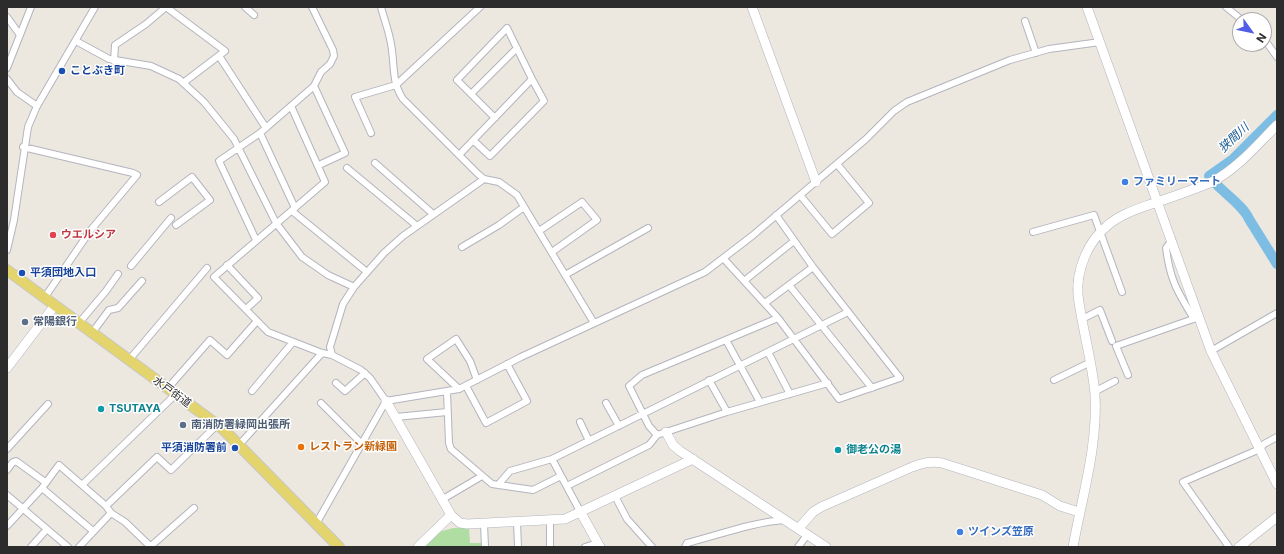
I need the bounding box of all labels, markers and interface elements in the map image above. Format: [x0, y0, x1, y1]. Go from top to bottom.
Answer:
north arrow [1232, 12, 1272, 52]
text: N [1253, 31, 1269, 45]
place label: ことぶき町 [70, 64, 125, 78]
marker: ことぶき町 [57, 66, 67, 76]
water label: 狭間川 [1216, 120, 1252, 156]
place label: ファミリーマート [1133, 175, 1221, 189]
marker: ファミリーマート [1120, 177, 1130, 187]
place label: ウエルシア [61, 228, 116, 242]
marker: ウエルシア [48, 230, 58, 240]
place label: 平須団地入口 [30, 266, 96, 280]
marker: 平須団地入口 [17, 268, 27, 278]
place label: 常陽銀行 [33, 315, 77, 329]
marker: 常陽銀行 [20, 317, 30, 327]
street label: 水戸街道 [150, 374, 194, 410]
place label: TSUTAYA [109, 402, 161, 416]
marker: TSUTAYA [96, 404, 106, 414]
place label: 南消防署緑岡出張所 [191, 418, 290, 432]
marker: 南消防署緑岡出張所 [178, 420, 188, 430]
place label: レストラン新緑園 [309, 440, 397, 454]
place label: 平須消防署前 [161, 441, 227, 455]
marker: レストラン新緑園 [296, 442, 306, 452]
marker: 平須消防署前 [230, 443, 240, 453]
place label: 御老公の湯 [846, 443, 901, 457]
marker: 御老公の湯 [833, 445, 843, 455]
place label: ツインズ笠原 [968, 525, 1034, 539]
marker: ツインズ笠原 [955, 527, 965, 537]

